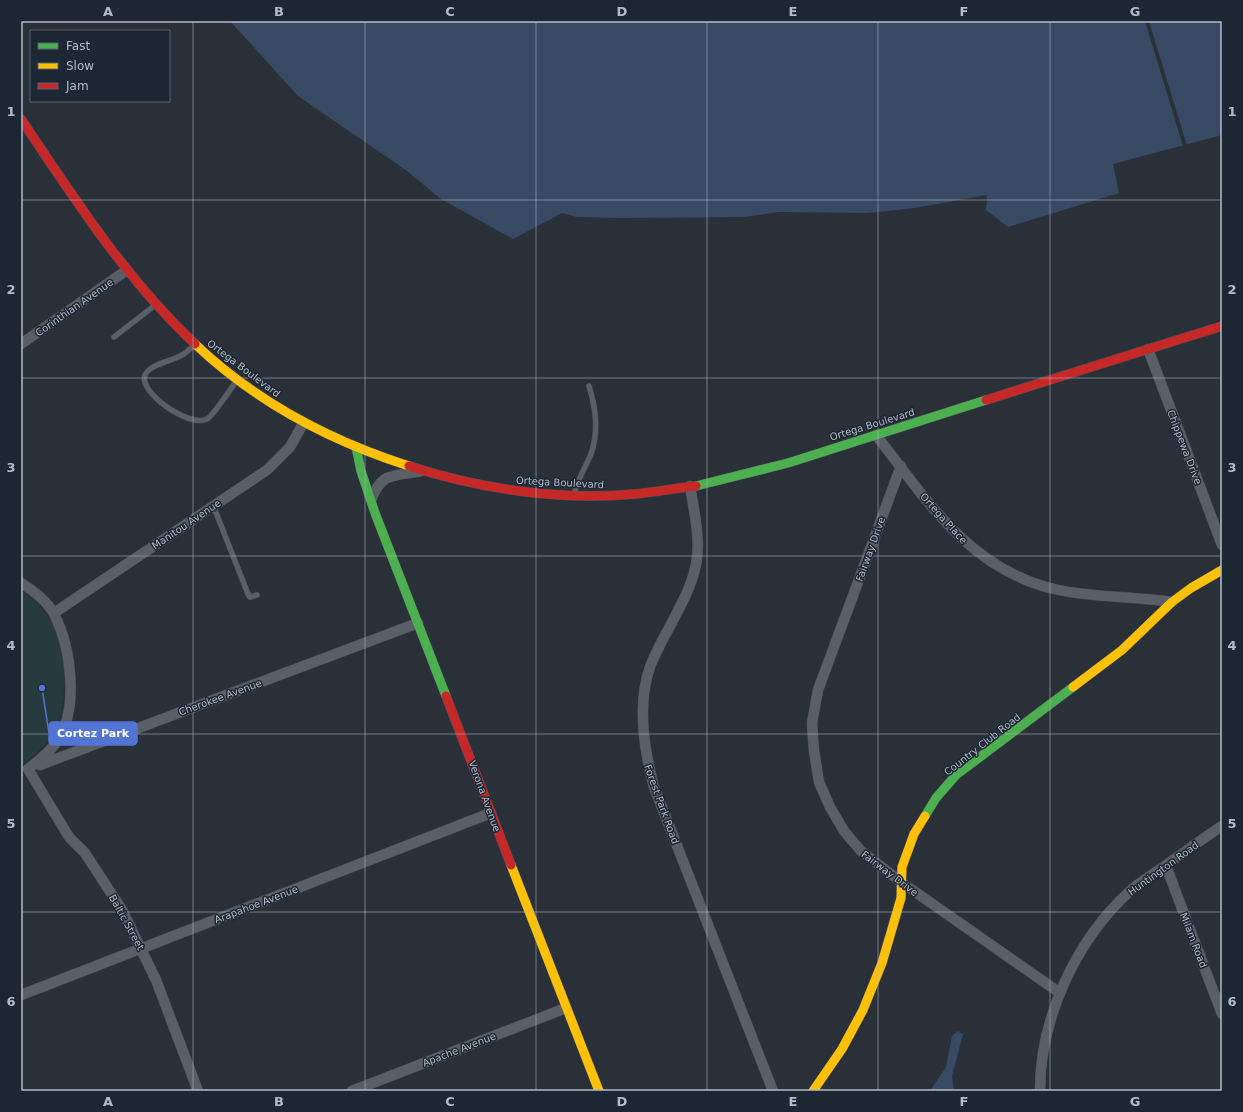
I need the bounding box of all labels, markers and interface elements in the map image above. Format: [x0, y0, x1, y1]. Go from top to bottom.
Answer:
text: A [103, 4, 113, 19]
text: B [274, 4, 284, 19]
text: C [445, 4, 455, 19]
text: D [617, 4, 628, 19]
text: E [789, 4, 797, 19]
text: F [960, 4, 968, 19]
text: G [1130, 4, 1140, 19]
legend [30, 30, 170, 102]
text: Fast [66, 39, 90, 53]
text: Slow [66, 59, 94, 73]
text: Jam [65, 79, 89, 93]
text: 1 [6, 104, 16, 119]
text: 1 [1227, 104, 1237, 119]
street label: Corinthian Avenue [33, 276, 115, 338]
text: 2 [6, 282, 16, 297]
text: 2 [1227, 282, 1237, 297]
street label: Ortega Boulevard [205, 337, 282, 399]
street label: Ortega Boulevard [828, 406, 916, 443]
street label: Chippewa Drive [1165, 408, 1204, 486]
text: 3 [6, 460, 16, 475]
text: 3 [1227, 460, 1237, 475]
street label: Ortega Boulevard [516, 475, 604, 490]
street label: Ortega Place [918, 491, 969, 546]
street label: Manitou Avenue [150, 497, 223, 552]
street label: Fairway Drive [854, 515, 887, 583]
text: 4 [6, 638, 16, 653]
text: 4 [1227, 638, 1237, 653]
street label: Cherokee Avenue [177, 677, 263, 718]
street label: Country Club Road [942, 711, 1023, 778]
callout: Cortez Park [49, 722, 137, 745]
text: Cortez Park [57, 727, 130, 740]
street label: Verona Avenue [467, 759, 503, 833]
street label: Forest Park Road [642, 763, 681, 845]
text: 5 [6, 816, 16, 831]
text: 5 [1227, 816, 1237, 831]
street label: Huntington Road [1126, 839, 1201, 898]
street label: Fairway Drive [859, 849, 920, 898]
street label: Arapahoe Avenue [213, 883, 299, 925]
street label: Baltic Street [107, 893, 146, 952]
street label: Milam Road [1178, 911, 1209, 969]
text: 6 [6, 994, 16, 1009]
text: 6 [1227, 994, 1237, 1009]
street label: Apache Avenue [421, 1030, 497, 1069]
text: A [103, 1094, 113, 1109]
text: B [274, 1094, 284, 1109]
text: C [445, 1094, 455, 1109]
text: D [617, 1094, 628, 1109]
text: E [789, 1094, 797, 1109]
text: F [960, 1094, 968, 1109]
text: G [1130, 1094, 1140, 1109]

